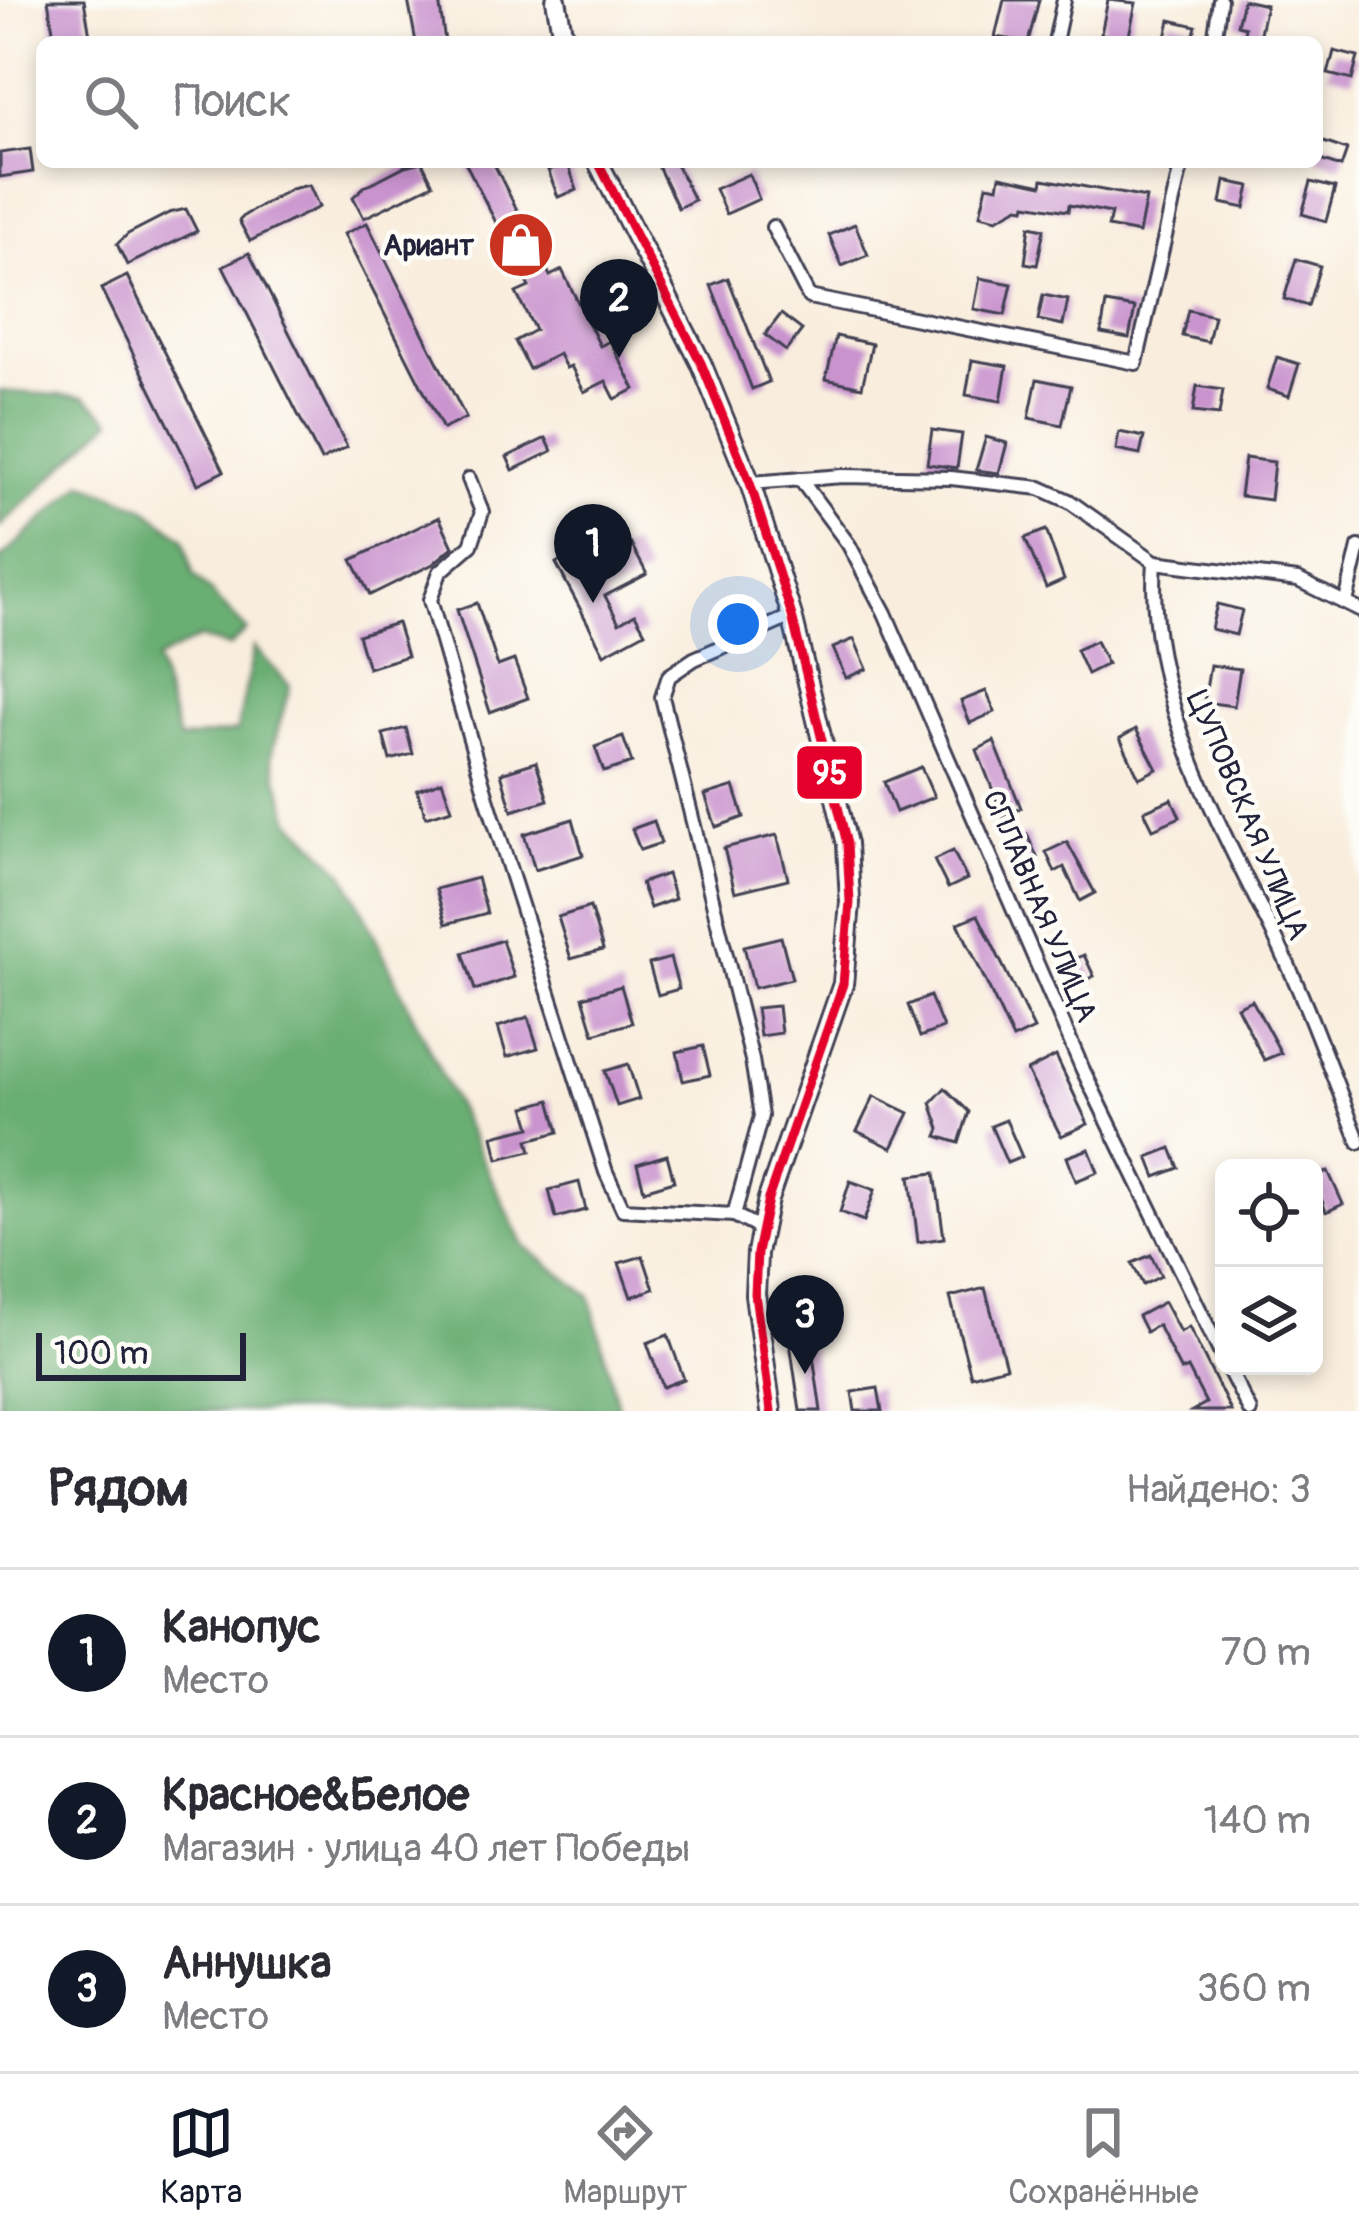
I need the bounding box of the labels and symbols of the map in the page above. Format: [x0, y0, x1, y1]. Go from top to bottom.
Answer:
shop icon: Ариант [486, 210, 556, 280]
place label: Ариант [383, 227, 475, 264]
pin: 2 [580, 259, 658, 358]
pin: 1 [554, 504, 632, 603]
your location [708, 594, 768, 654]
street label: ЦУПОВСКАЯ УЛИЦА [1178, 685, 1317, 945]
line badge: 95 [795, 744, 864, 801]
text: 95 [813, 753, 847, 794]
street label: СПЛАВНАЯ УЛИЦА [974, 785, 1105, 1028]
pin: 3 [766, 1275, 844, 1374]
scale bar [36, 1327, 246, 1380]

